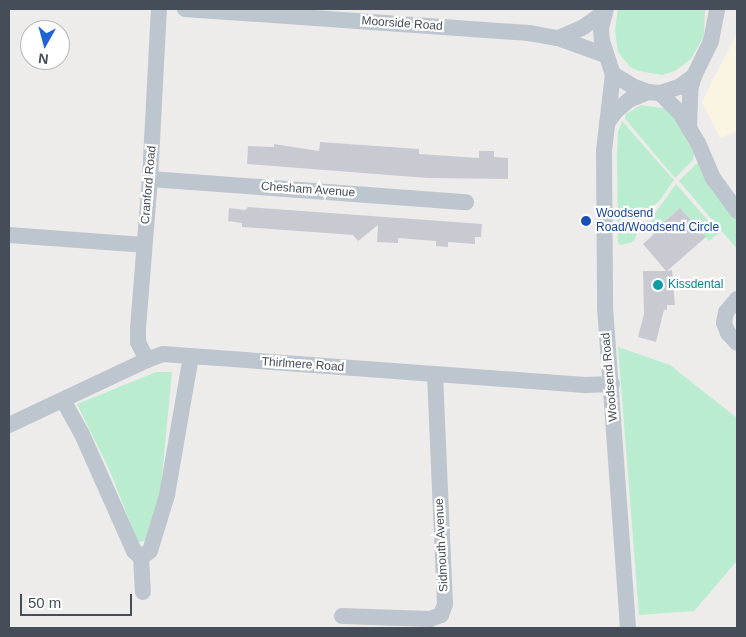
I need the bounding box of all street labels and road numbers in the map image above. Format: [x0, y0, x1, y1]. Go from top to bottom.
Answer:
street label: Moorside Road [361, 14, 443, 34]
street label: Cranford Road [138, 145, 160, 225]
street label: Chesham Avenue [260, 179, 356, 201]
street label: Woodsend Road [599, 332, 621, 422]
street label: Thirlmere Road [261, 355, 345, 375]
street label: Sidmouth Avenue [432, 497, 452, 593]

